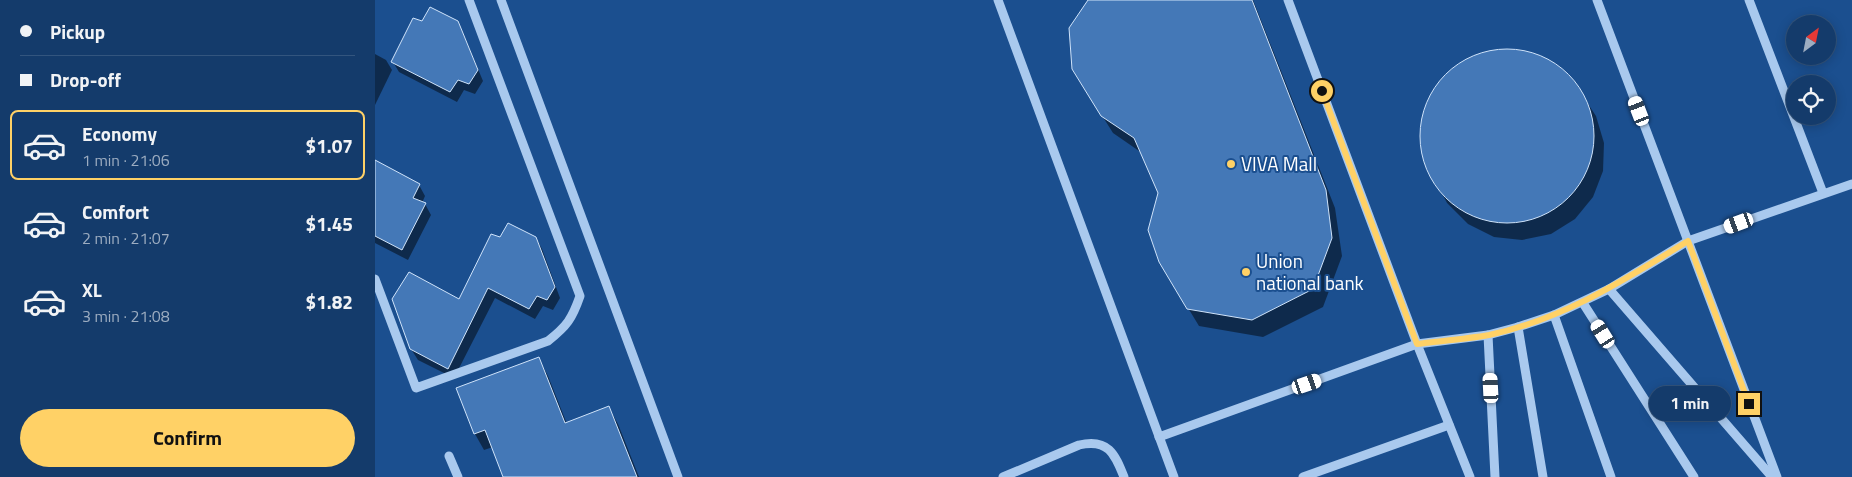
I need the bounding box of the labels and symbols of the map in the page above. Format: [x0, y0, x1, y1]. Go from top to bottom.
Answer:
north arrow [1786, 15, 1836, 65]
route start [1311, 80, 1333, 102]
car [1626, 94, 1651, 128]
place label: VIVA Mall [1241, 149, 1317, 178]
marker: VIVA Mall [1225, 158, 1237, 170]
car [1722, 211, 1755, 235]
place label: Union national bank [1256, 246, 1364, 297]
marker: Union national bank [1240, 266, 1252, 278]
car [1588, 317, 1617, 351]
car [1290, 372, 1323, 396]
car [1482, 373, 1499, 403]
callout: 1 min [1649, 386, 1731, 422]
route end [1738, 393, 1760, 415]

